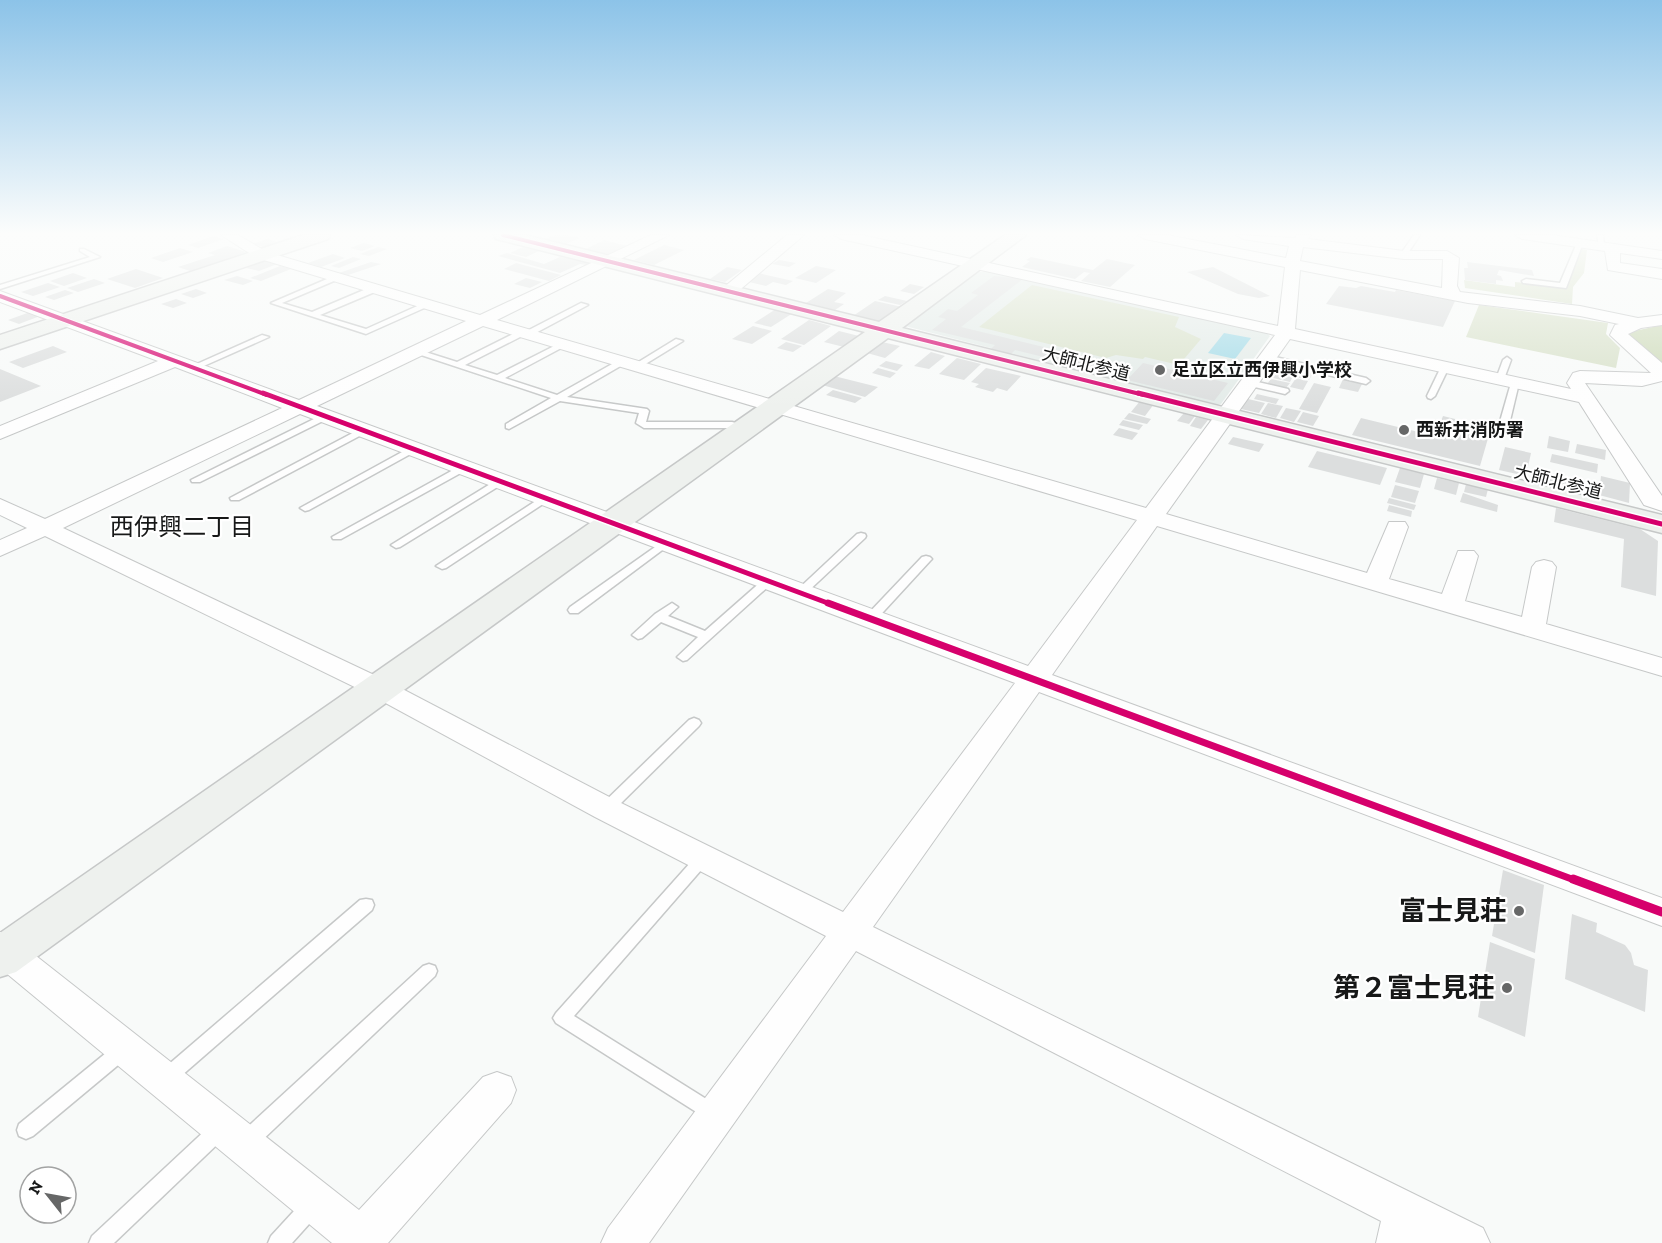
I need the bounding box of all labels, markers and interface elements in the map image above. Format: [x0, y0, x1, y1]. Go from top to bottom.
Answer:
street label: 大師北参道 [1040, 342, 1132, 386]
place label: 足立区立西伊興小学校 [1172, 359, 1352, 381]
marker: 足立区立西伊興小学校 [1153, 363, 1167, 377]
place label: 西新井消防署 [1416, 419, 1524, 441]
marker: 西新井消防署 [1397, 423, 1411, 437]
street label: 大師北参道 [1512, 460, 1604, 504]
district label: 西伊興二丁目 [110, 512, 254, 541]
place label: 富士見荘 [1399, 895, 1507, 927]
marker: 富士見荘 [1512, 904, 1526, 918]
place label: 第２富士見荘 [1333, 972, 1495, 1004]
marker: 第２富士見荘 [1500, 981, 1514, 995]
north arrow [18, 1165, 78, 1225]
text: N [24, 1177, 47, 1198]

